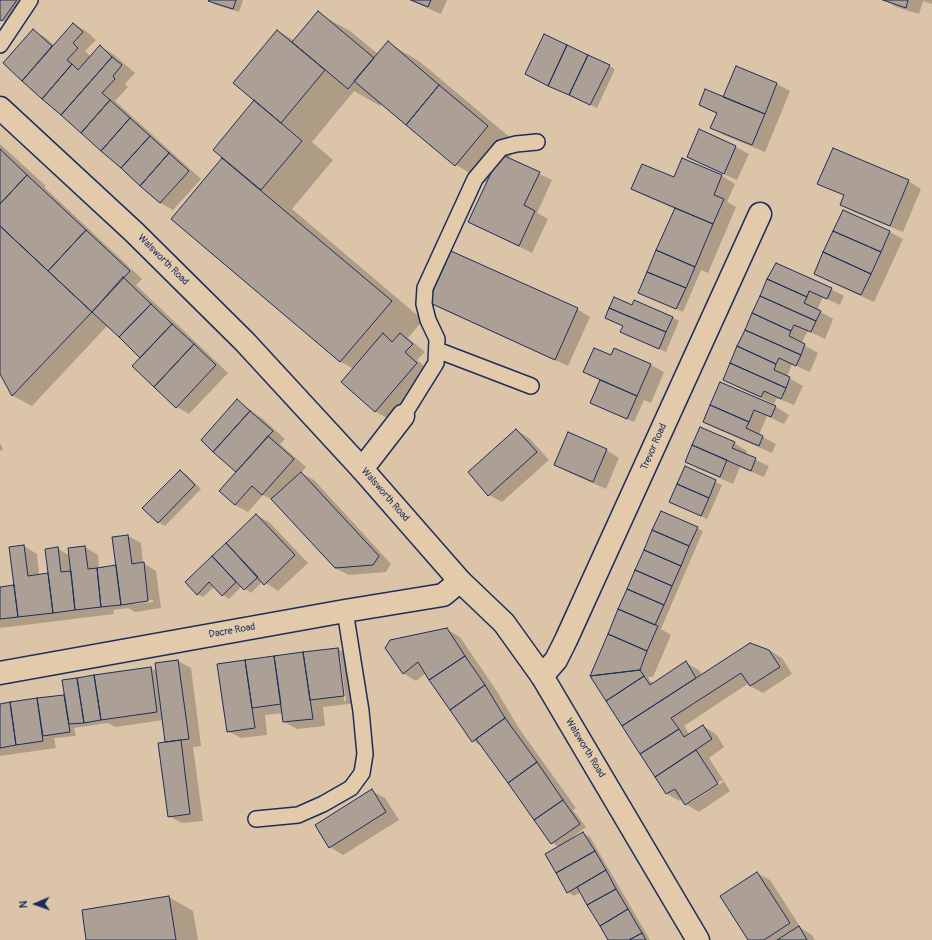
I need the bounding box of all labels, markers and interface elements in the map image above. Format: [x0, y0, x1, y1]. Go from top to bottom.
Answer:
street label: Walsworth Road [135, 232, 191, 288]
street label: Trevor Road [638, 422, 670, 472]
street label: Walsworth Road [358, 466, 412, 524]
street label: Dacre Road [208, 621, 256, 641]
street label: Walsworth Road [563, 716, 607, 780]
north arrow [16, 884, 56, 924]
text: N [17, 900, 30, 908]

